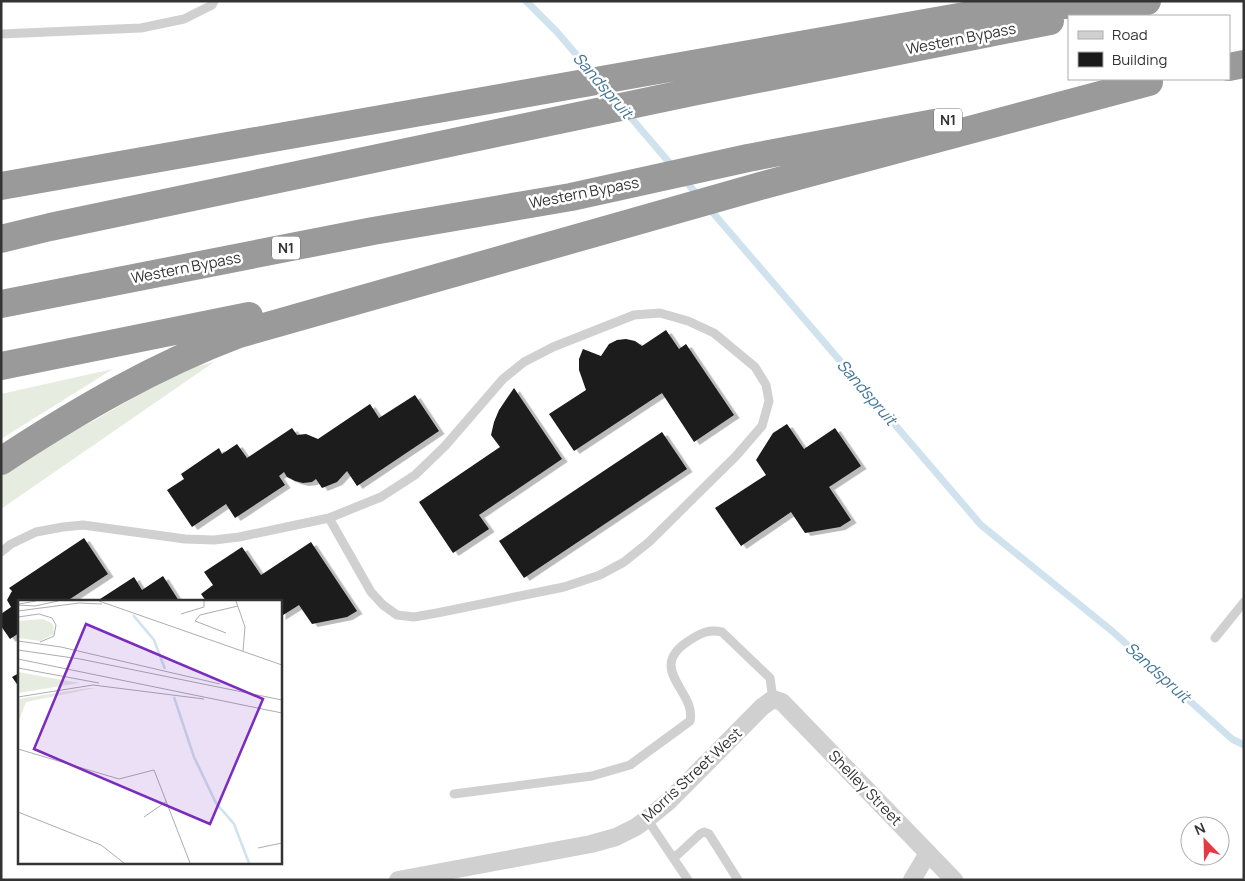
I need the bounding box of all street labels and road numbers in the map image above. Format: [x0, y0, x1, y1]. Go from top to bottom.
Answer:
street label: Western Bypass [904, 18, 1018, 59]
road number: N1 [934, 108, 962, 132]
street label: Western Bypass [527, 172, 641, 213]
road number: N1 [272, 237, 300, 260]
street label: Western Bypass [129, 247, 243, 288]
street label: Morris Street West [637, 723, 746, 826]
street label: Shelley Street [824, 745, 907, 830]

